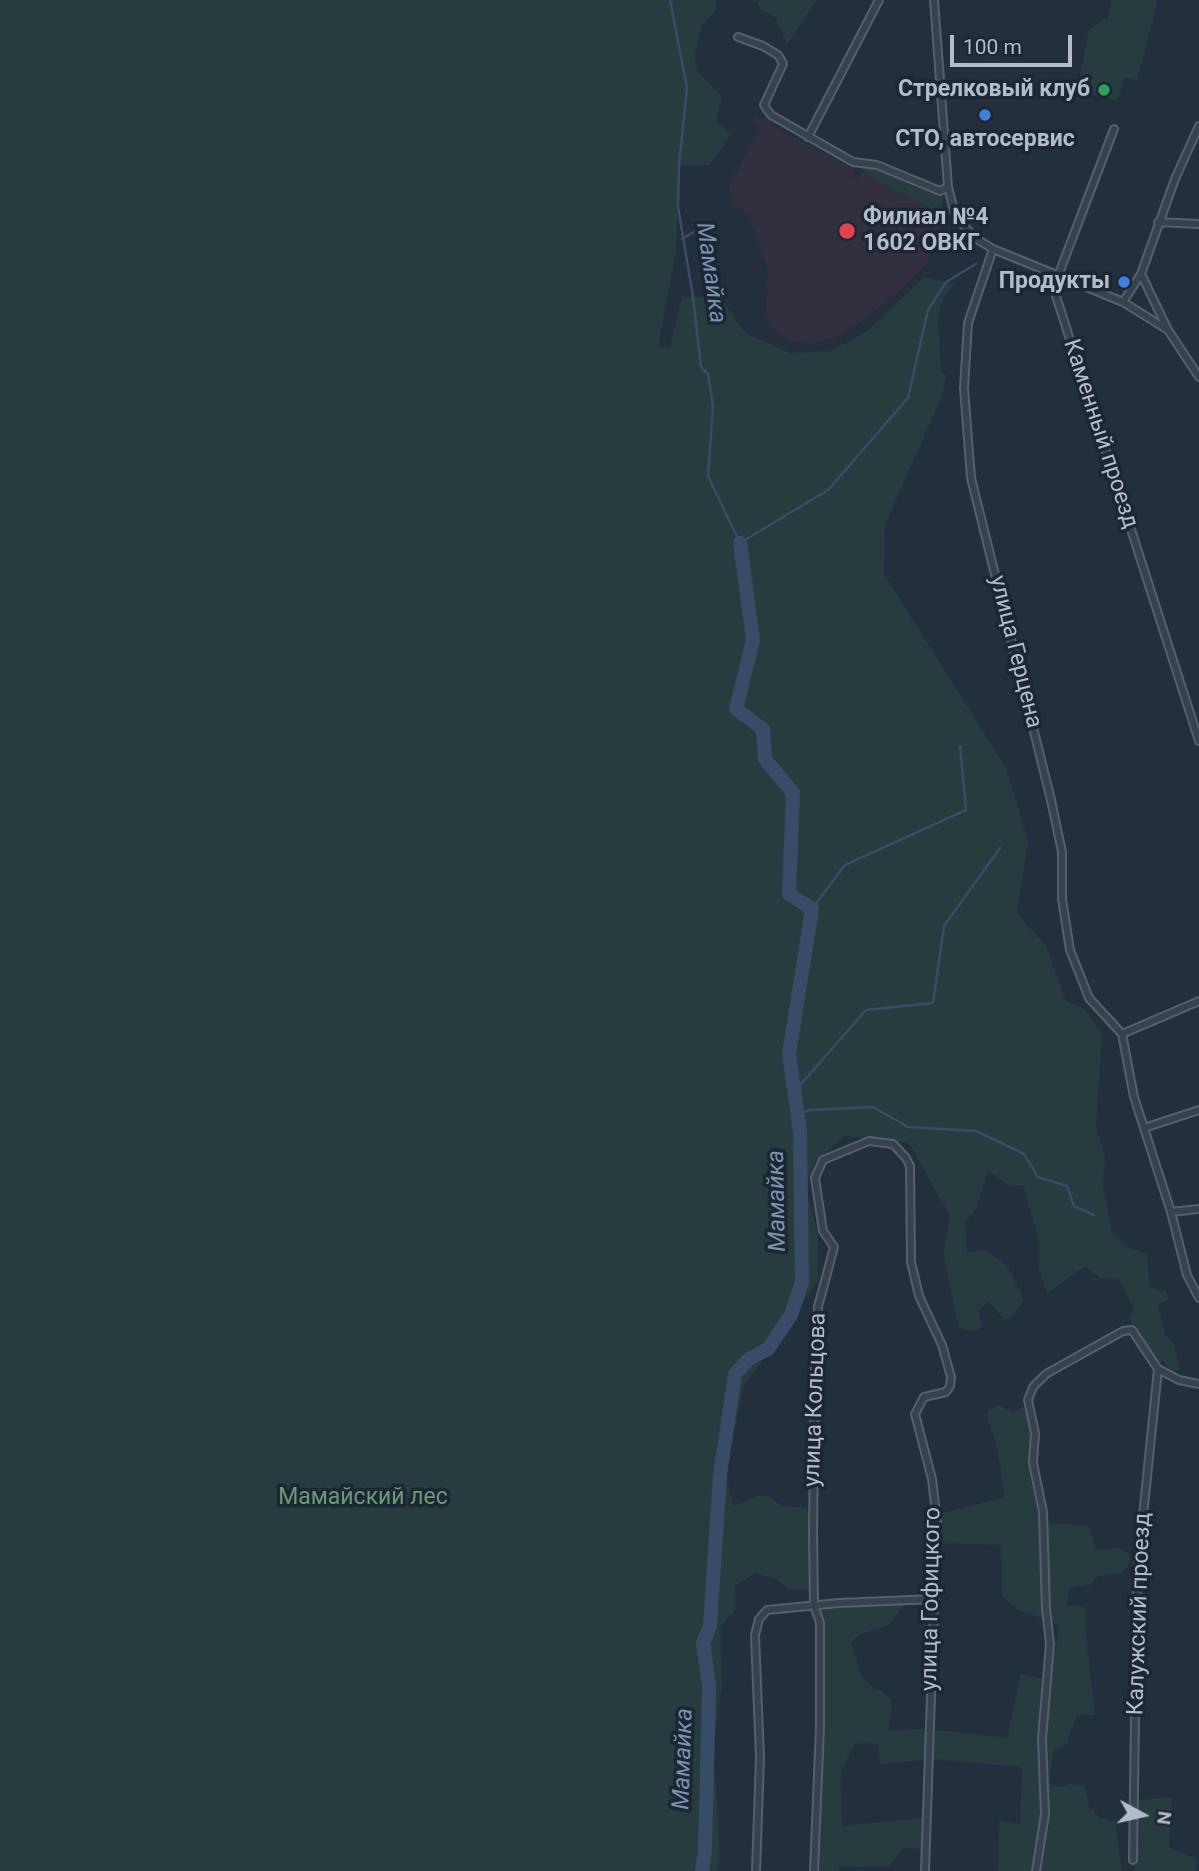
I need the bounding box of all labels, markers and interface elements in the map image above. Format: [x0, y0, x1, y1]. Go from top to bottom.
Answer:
scale bar [954, 21, 1076, 65]
text: 100 m [963, 35, 1022, 59]
place label: Стрелковый клуб [898, 76, 1090, 104]
marker: Стрелковый клуб [1096, 82, 1112, 98]
marker: СТО, автосервис [977, 107, 993, 123]
place label: СТО, автосервис [895, 126, 1075, 154]
place label: Филиал №4 1602 ОВКГ [863, 204, 988, 258]
water label: Мамайка [689, 221, 731, 325]
marker: Филиал №4 1602 ОВКГ [837, 221, 857, 241]
place label: Продукты [999, 268, 1110, 296]
marker: Продукты [1116, 274, 1132, 290]
street label: Каменный проезд [1056, 336, 1144, 532]
street label: улица Герцена [983, 573, 1047, 731]
water label: Мамайка [763, 1150, 793, 1252]
street label: улица Кольцова [799, 1312, 833, 1488]
park label: Мамайский лес [278, 1484, 448, 1512]
street label: улица Гофицкого [917, 1507, 947, 1691]
street label: Калужский проезд [1123, 1512, 1157, 1716]
water label: Мамайка [668, 1708, 700, 1810]
north arrow [1108, 1780, 1178, 1850]
text: N [1152, 1810, 1177, 1826]

